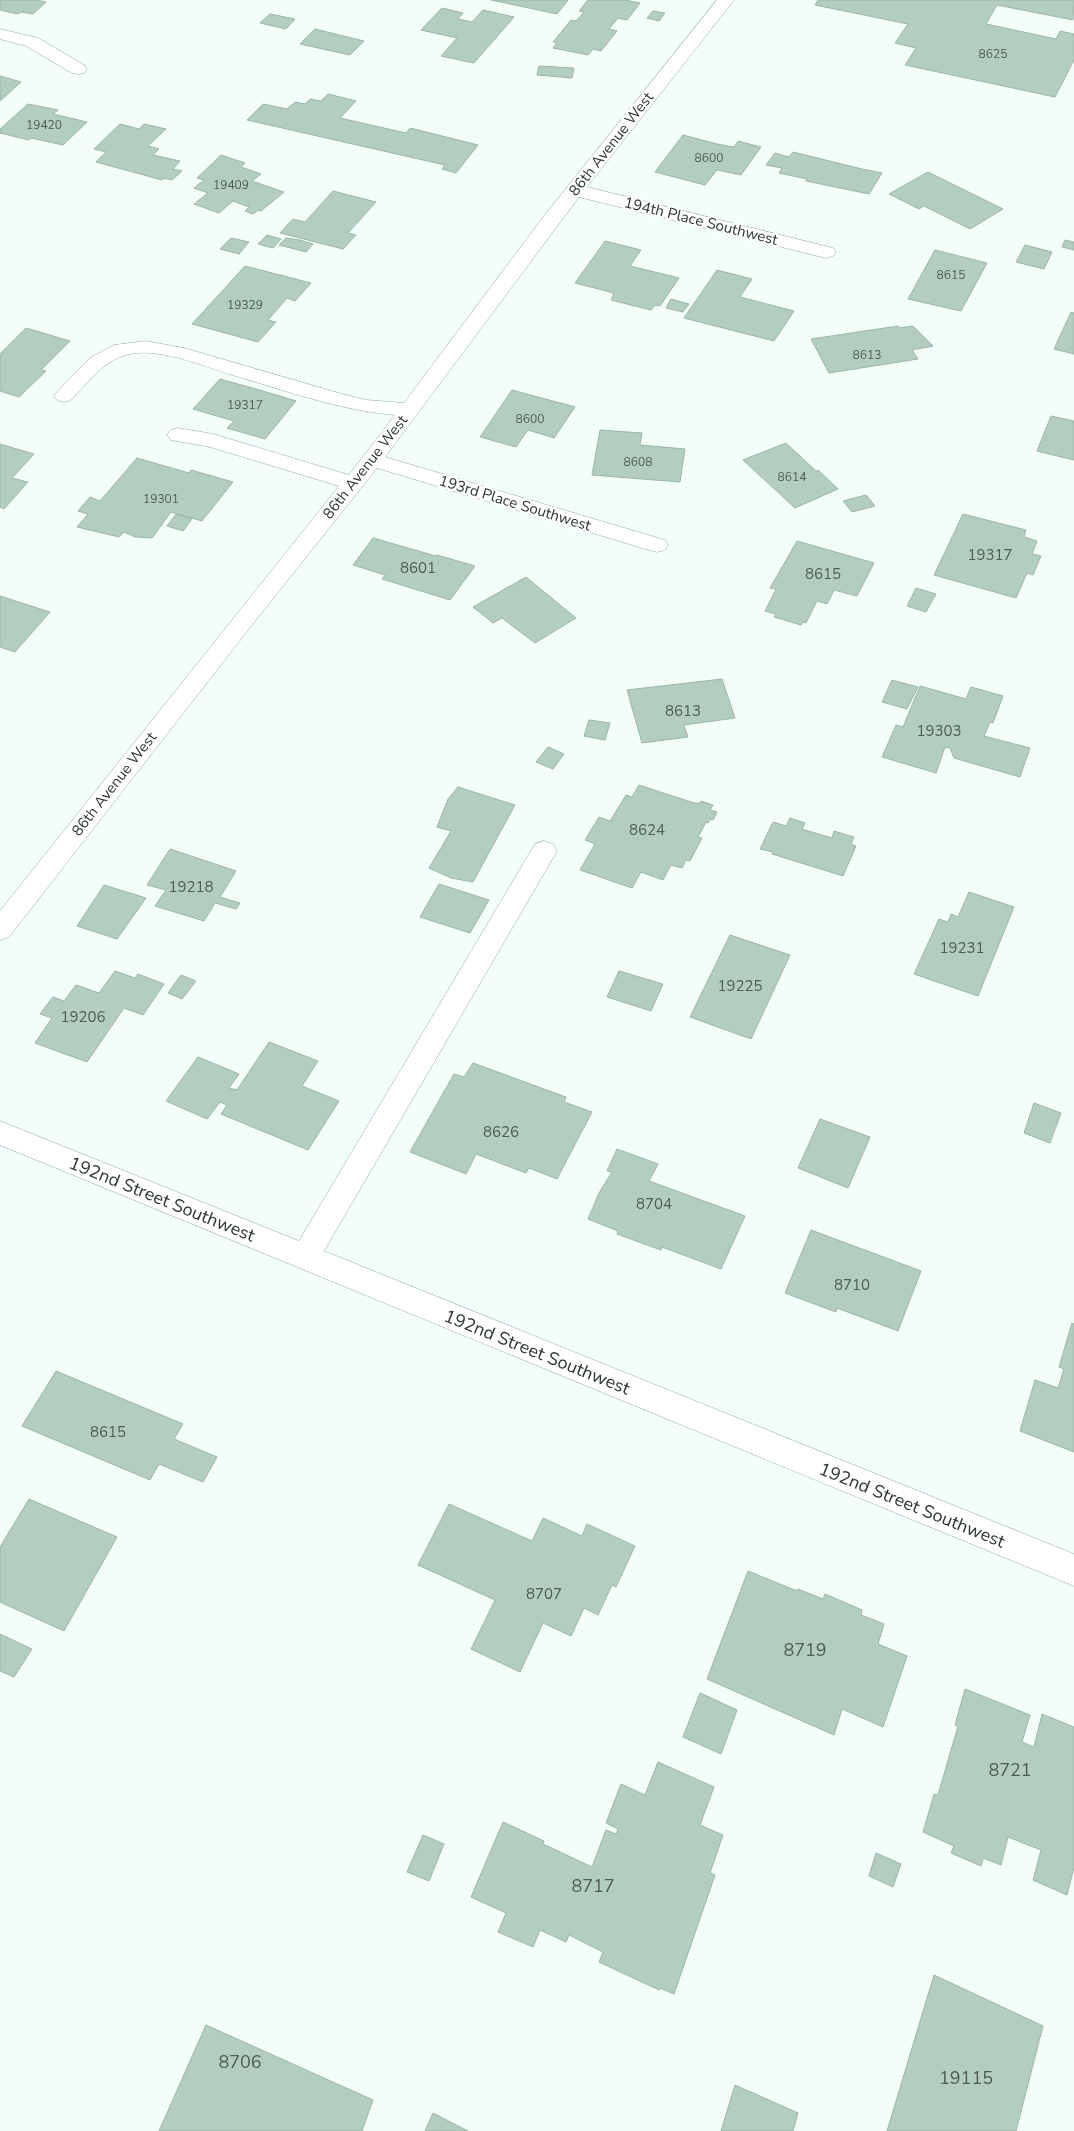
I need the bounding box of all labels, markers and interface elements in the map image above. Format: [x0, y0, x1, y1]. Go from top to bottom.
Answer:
house number: 8625 [979, 46, 1007, 62]
street label: 86th Avenue West [564, 87, 658, 200]
house number: 19420 [26, 117, 62, 133]
house number: 8600 [695, 150, 723, 166]
house number: 19409 [213, 177, 249, 193]
street label: 194th Place Southwest [622, 192, 781, 250]
house number: 8615 [937, 267, 965, 283]
house number: 19329 [227, 297, 263, 313]
house number: 8613 [853, 347, 881, 363]
house number: 19317 [227, 397, 263, 413]
street label: 86th Avenue West [318, 410, 412, 523]
house number: 8600 [516, 411, 544, 427]
house number: 8608 [624, 454, 652, 470]
house number: 8614 [778, 469, 806, 485]
street label: 193rd Place Southwest [437, 470, 594, 536]
house number: 19301 [143, 491, 179, 507]
house number: 19317 [967, 545, 1013, 565]
house number: 8601 [400, 558, 436, 578]
house number: 8615 [805, 564, 841, 584]
house number: 8613 [665, 701, 701, 721]
house number: 19303 [916, 721, 962, 741]
street label: 86th Avenue West [67, 727, 161, 840]
house number: 8624 [629, 820, 665, 840]
house number: 19218 [168, 877, 214, 897]
house number: 19231 [939, 938, 985, 958]
house number: 19225 [717, 976, 763, 996]
house number: 19206 [60, 1007, 106, 1027]
house number: 8626 [483, 1122, 519, 1142]
street label: 192nd Street Southwest [65, 1151, 259, 1248]
house number: 8704 [636, 1194, 672, 1214]
house number: 8710 [834, 1275, 870, 1295]
street label: 192nd Street Southwest [440, 1304, 634, 1401]
house number: 8615 [90, 1422, 126, 1442]
street label: 192nd Street Southwest [815, 1457, 1009, 1554]
house number: 8707 [526, 1584, 562, 1604]
house number: 8719 [783, 1638, 827, 1662]
house number: 8721 [988, 1758, 1032, 1782]
house number: 8717 [571, 1874, 615, 1898]
house number: 8706 [218, 2050, 262, 2074]
house number: 19115 [939, 2066, 993, 2090]

